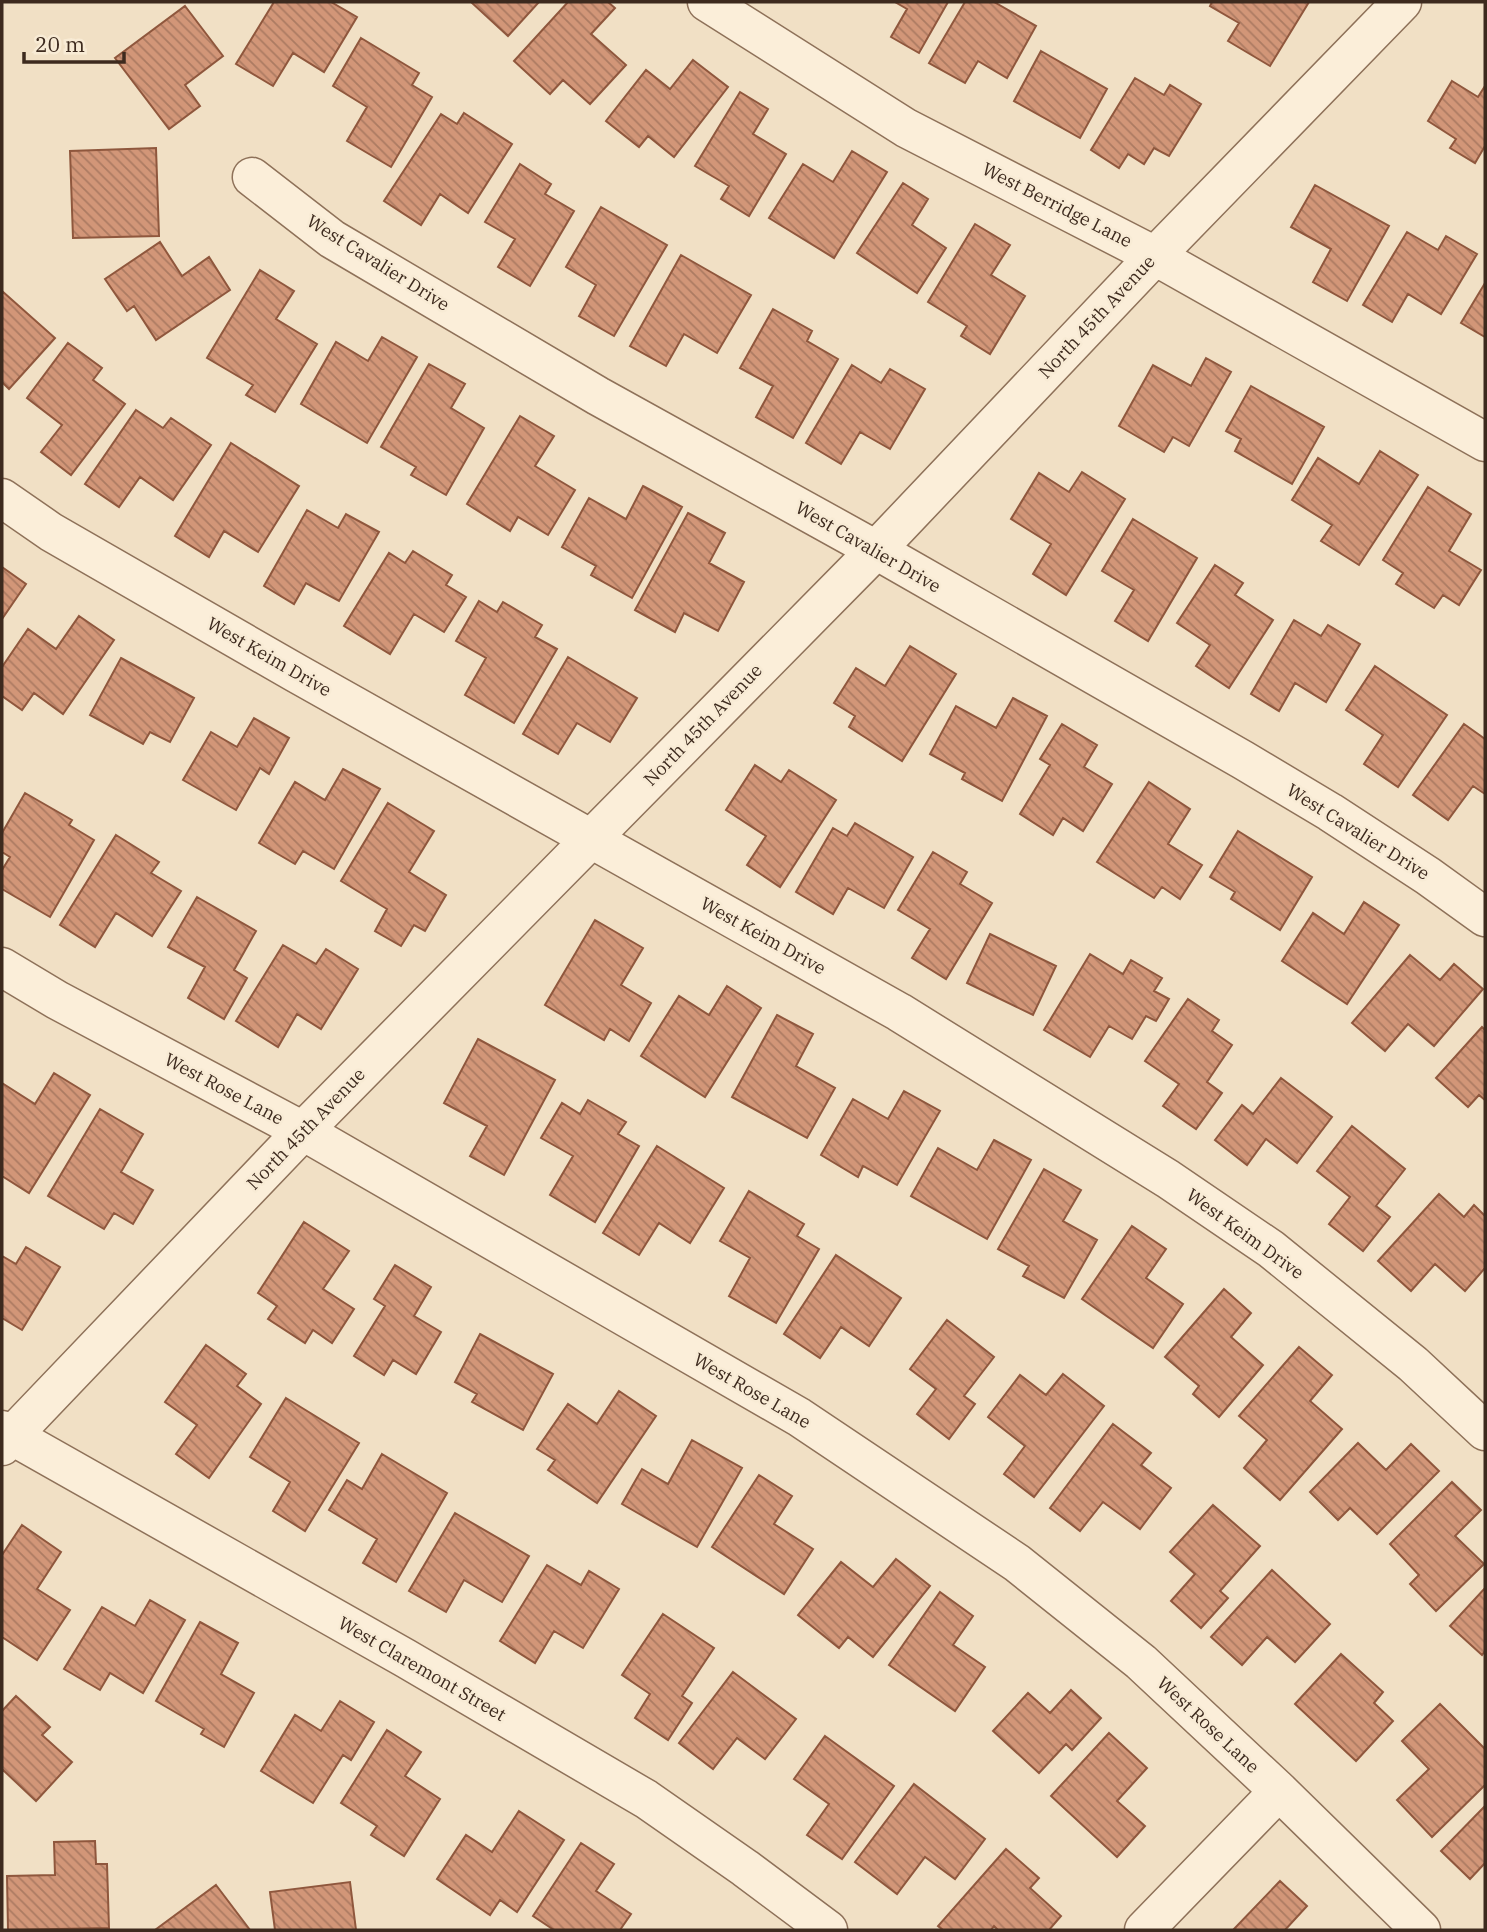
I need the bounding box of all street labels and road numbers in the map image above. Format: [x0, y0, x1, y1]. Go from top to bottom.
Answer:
street label: West Berridge Lane [979, 157, 1136, 252]
street label: West Cavalier Drive [303, 209, 454, 316]
street label: North 45th Avenue [1033, 250, 1160, 383]
street label: West Cavalier Drive [791, 496, 945, 598]
street label: West Keim Drive [203, 612, 336, 701]
street label: North 45th Avenue [639, 659, 767, 790]
street label: West Cavalier Drive [1283, 778, 1434, 885]
street label: West Keim Drive [697, 892, 830, 980]
street label: West Rose Lane [161, 1047, 288, 1130]
street label: North 45th Avenue [242, 1063, 370, 1194]
street label: West Keim Drive [1182, 1183, 1309, 1284]
street label: West Rose Lane [689, 1348, 815, 1433]
street label: West Claremont Street [334, 1611, 510, 1726]
street label: West Rose Lane [1152, 1671, 1264, 1778]

